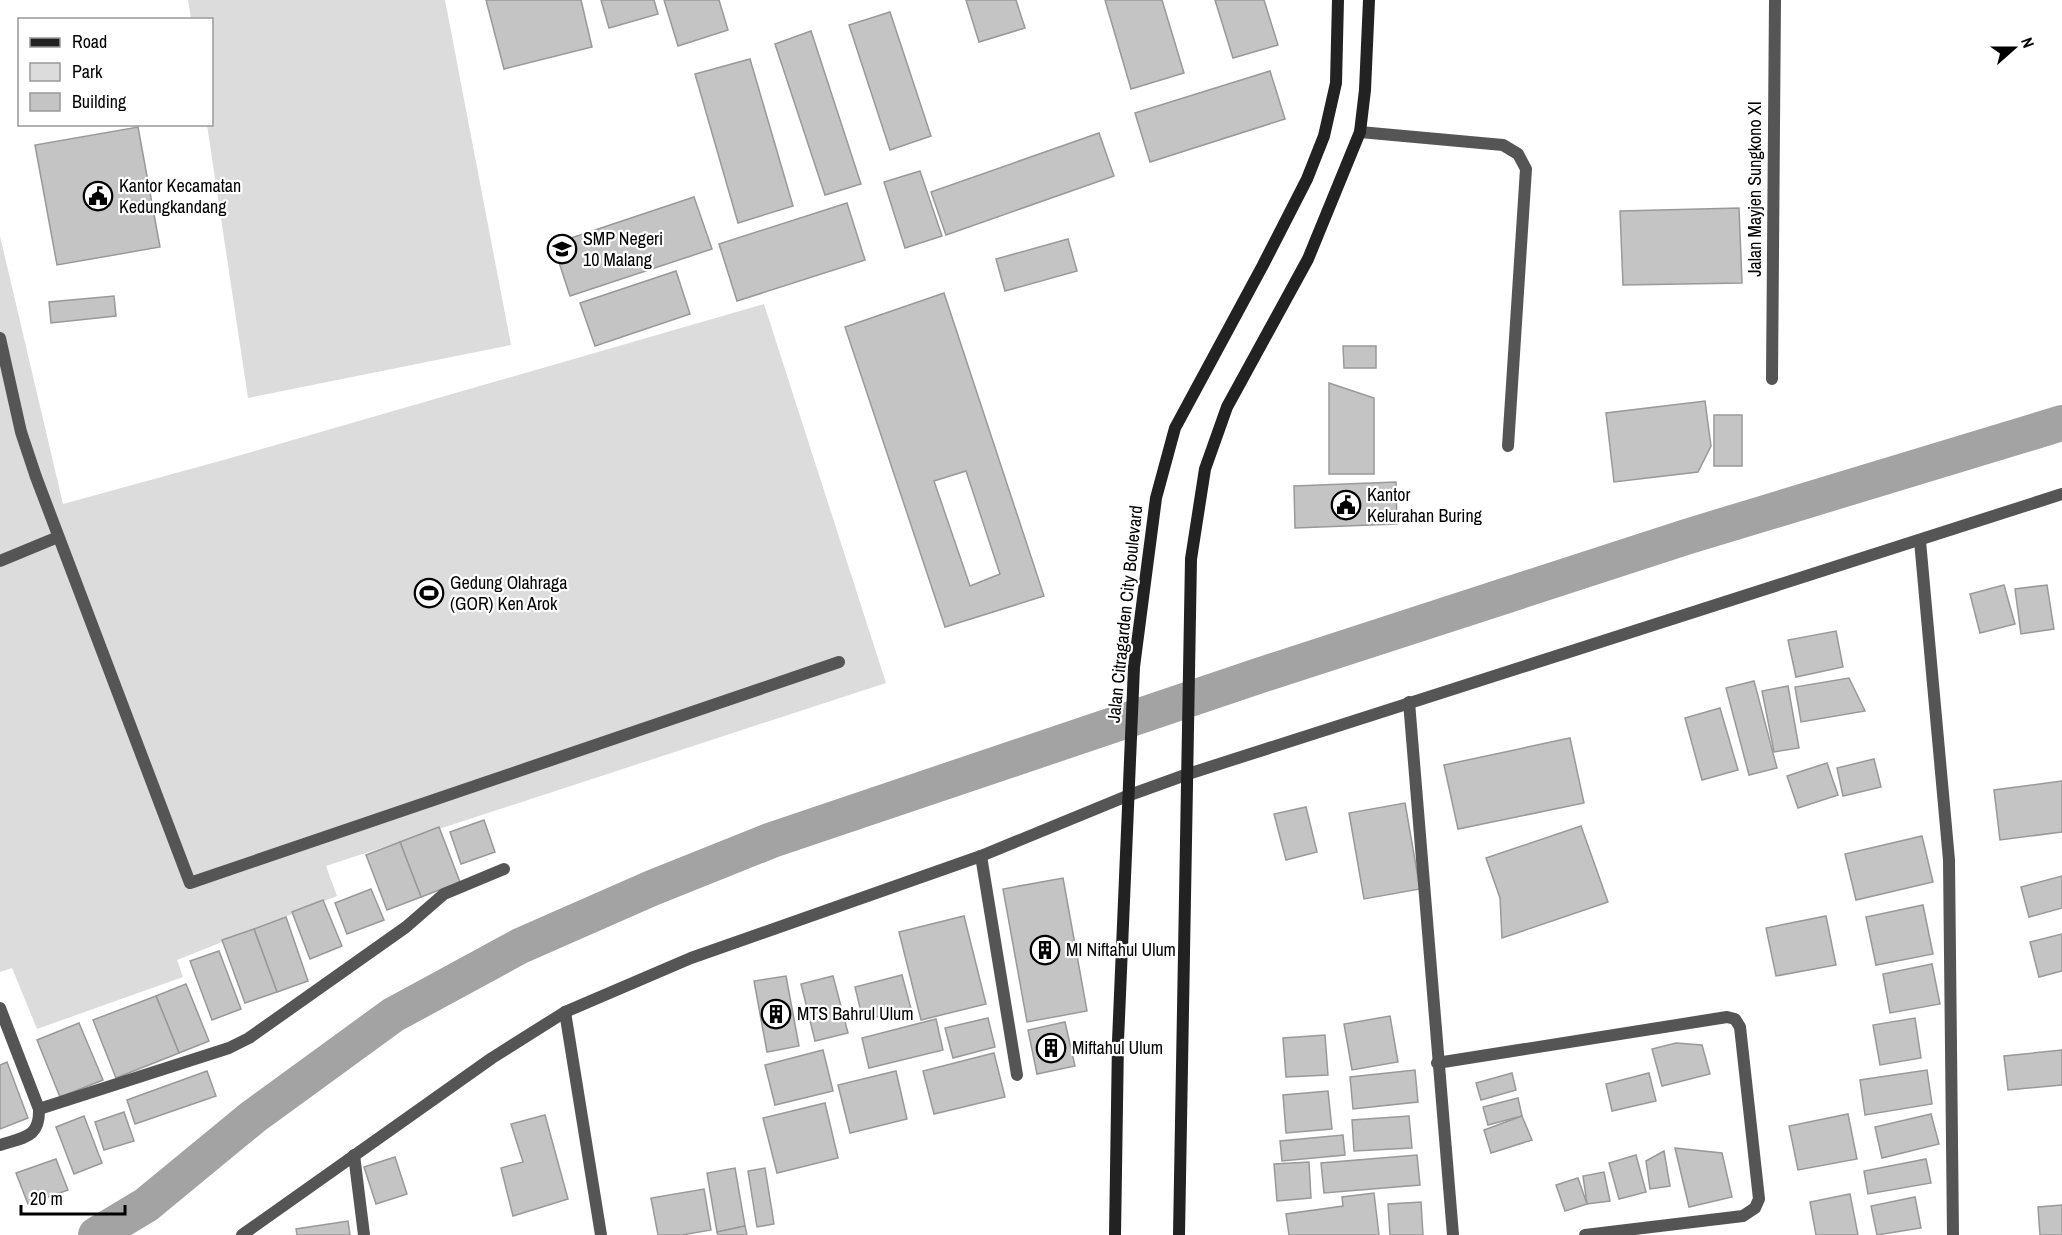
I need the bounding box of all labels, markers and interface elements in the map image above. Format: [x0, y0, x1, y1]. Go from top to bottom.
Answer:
legend [18, 18, 213, 126]
north arrow [1984, 18, 2044, 78]
text: Road [72, 29, 107, 54]
text: N [2016, 34, 2040, 51]
text: Park [72, 59, 103, 84]
text: Building [72, 89, 127, 114]
street label: Jalan Mayjen Sungkono XI [1742, 101, 1767, 277]
place label: Kantor Kecamatan Kedungkandang [119, 173, 241, 219]
public building icon: Kantor Kecamatan Kedungkandang [82, 180, 114, 212]
place label: SMP Negeri 10 Malang [583, 226, 663, 272]
school or university icon: SMP Negeri 10 Malang [546, 233, 578, 265]
place label: Kantor Kelurahan Buring [1367, 482, 1483, 528]
public building icon: Kantor Kelurahan Buring [1330, 489, 1362, 521]
street label: Jalan Citragarden City Boulevard [1101, 504, 1148, 724]
place label: Gedung Olahraga (GOR) Ken Arok [450, 570, 567, 616]
sports icon: Gedung Olahraga (GOR) Ken Arok [413, 577, 445, 609]
building icon: MI Niftahul Ulum [1029, 934, 1061, 966]
place label: MI Niftahul Ulum [1066, 937, 1176, 962]
building icon: MTS Bahrul Ulum [760, 998, 792, 1030]
place label: MTS Bahrul Ulum [797, 1001, 913, 1026]
building icon: Miftahul Ulum [1035, 1032, 1067, 1064]
place label: Miftahul Ulum [1072, 1035, 1163, 1060]
scale bar [21, 1178, 124, 1216]
text: 20 m [30, 1186, 63, 1211]

